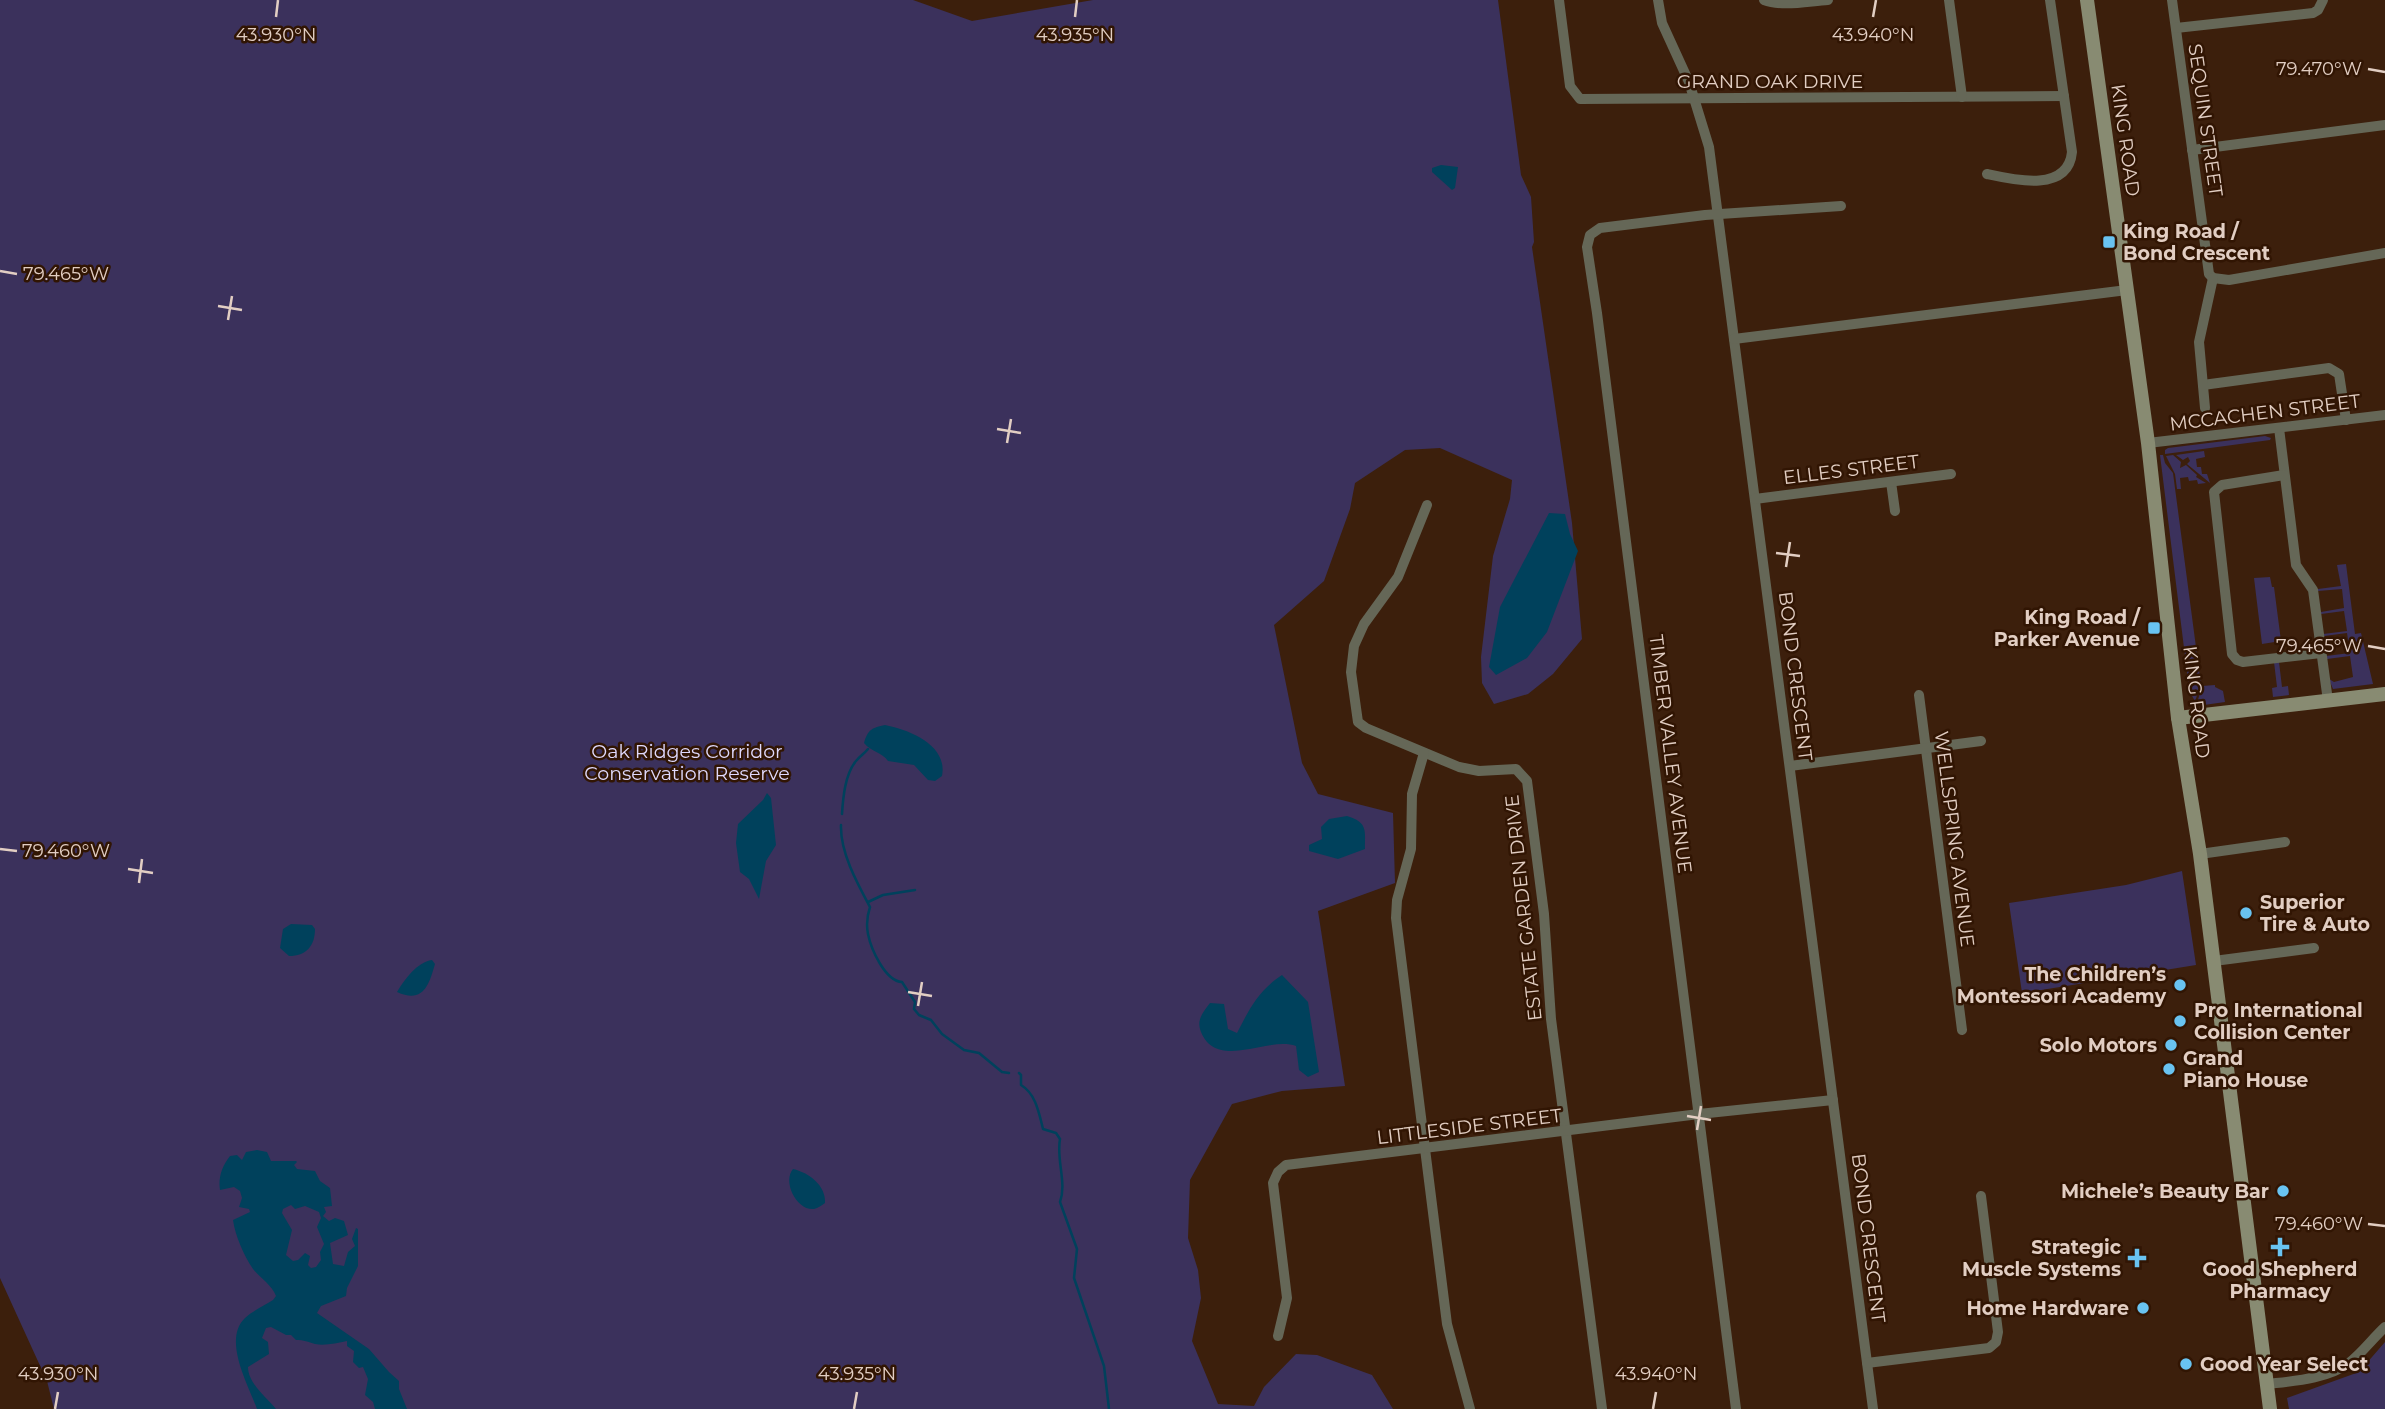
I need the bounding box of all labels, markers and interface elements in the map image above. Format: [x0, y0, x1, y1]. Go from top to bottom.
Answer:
text: 43.930°N [236, 24, 316, 46]
text: 43.935°N [1036, 24, 1114, 46]
text: 43.940°N [1832, 24, 1914, 46]
street label: SEQUIN STREET [2183, 42, 2228, 198]
text: 79.470°W [2276, 58, 2362, 80]
street label: GRAND OAK DRIVE [1677, 70, 1863, 93]
street label: KING ROAD [2106, 82, 2145, 198]
place label: King Road / Bond Crescent [2123, 220, 2270, 265]
marker: King Road / Bond Crescent [2101, 234, 2117, 250]
text: 79.465°W [23, 263, 109, 285]
street label: MCCACHEN STREET [2168, 389, 2362, 436]
street label: ELLES STREET [1782, 450, 1921, 489]
street label: BOND CRESCENT [1774, 590, 1817, 762]
place label: King Road / Parker Avenue [1994, 606, 2142, 651]
marker: King Road / Parker Avenue [2146, 620, 2162, 636]
street label: TIMBER VALLEY AVENUE [1644, 633, 1697, 875]
text: 79.465°W [2276, 635, 2362, 657]
street label: KING ROAD [2178, 644, 2215, 760]
street label: WELLSPRING AVENUE [1930, 730, 1979, 948]
park label: Oak Ridges Corridor Conservation Reserve [584, 740, 790, 785]
street label: ESTATE GARDEN DRIVE [1500, 794, 1547, 1022]
text: 79.460°W [22, 840, 110, 862]
place label: Superior Tire & Auto [2260, 891, 2370, 936]
marker: Superior Tire & Auto [2238, 905, 2254, 921]
place label: The Children’s Montessori Academy [1957, 963, 2167, 1008]
marker: The Children’s Montessori Academy [2172, 977, 2188, 993]
place label: Pro International Collision Center [2194, 999, 2363, 1044]
marker: Pro International Collision Center [2172, 1013, 2188, 1029]
place label: Solo Motors [2040, 1034, 2157, 1057]
marker: Solo Motors [2163, 1037, 2179, 1053]
place label: Grand Piano House [2183, 1047, 2308, 1092]
marker: Grand Piano House [2161, 1061, 2177, 1077]
street label: LITTLESIDE STREET [1375, 1104, 1563, 1149]
street label: BOND CRESCENT [1847, 1152, 1890, 1324]
place label: Michele’s Beauty Bar [2061, 1180, 2269, 1203]
marker: Michele’s Beauty Bar [2275, 1183, 2291, 1199]
text: 79.460°W [2275, 1213, 2363, 1235]
place label: Strategic Muscle Systems [1962, 1236, 2121, 1281]
marker: Good Shepherd Pharmacy [2272, 1239, 2288, 1255]
marker: Strategic Muscle Systems [2127, 1248, 2147, 1268]
place label: Good Shepherd Pharmacy [2203, 1258, 2357, 1303]
place label: Home Hardware [1966, 1297, 2129, 1320]
marker: Home Hardware [2135, 1300, 2151, 1316]
place label: Good Year Select [2200, 1353, 2368, 1376]
marker: Good Year Select [2178, 1356, 2194, 1372]
text: 43.930°N [18, 1363, 98, 1385]
text: 43.935°N [818, 1363, 896, 1385]
text: 43.940°N [1615, 1363, 1697, 1385]

